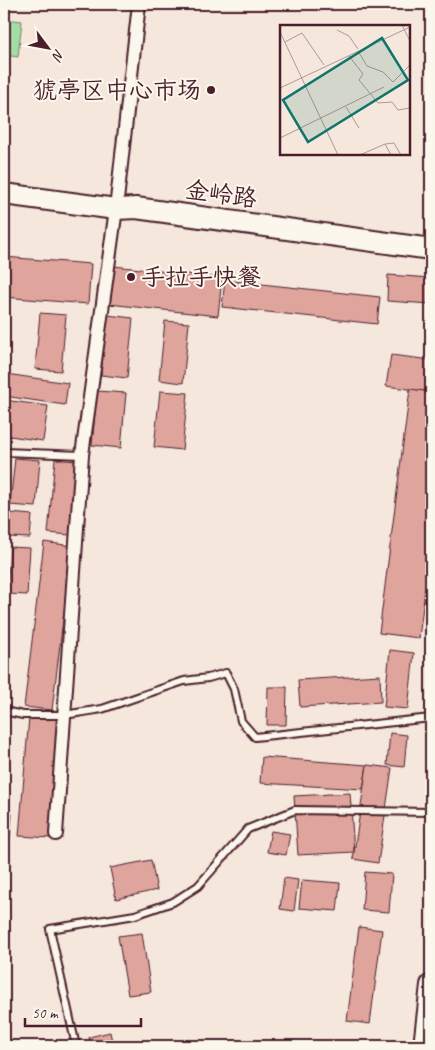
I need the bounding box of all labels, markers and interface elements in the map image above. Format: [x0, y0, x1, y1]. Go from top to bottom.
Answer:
north arrow [22, 22, 72, 72]
inset map [280, 25, 410, 155]
text: N [48, 46, 68, 65]
place label: 猇亭区中心市场 [33, 75, 201, 105]
marker: 猇亭区中心市场 [205, 84, 217, 96]
street label: 金岭路 [183, 174, 259, 214]
place label: 手拉手快餐 [141, 262, 261, 292]
marker: 手拉手快餐 [125, 271, 137, 283]
scale bar [25, 995, 141, 1027]
text: 50 m [32, 1004, 59, 1023]

